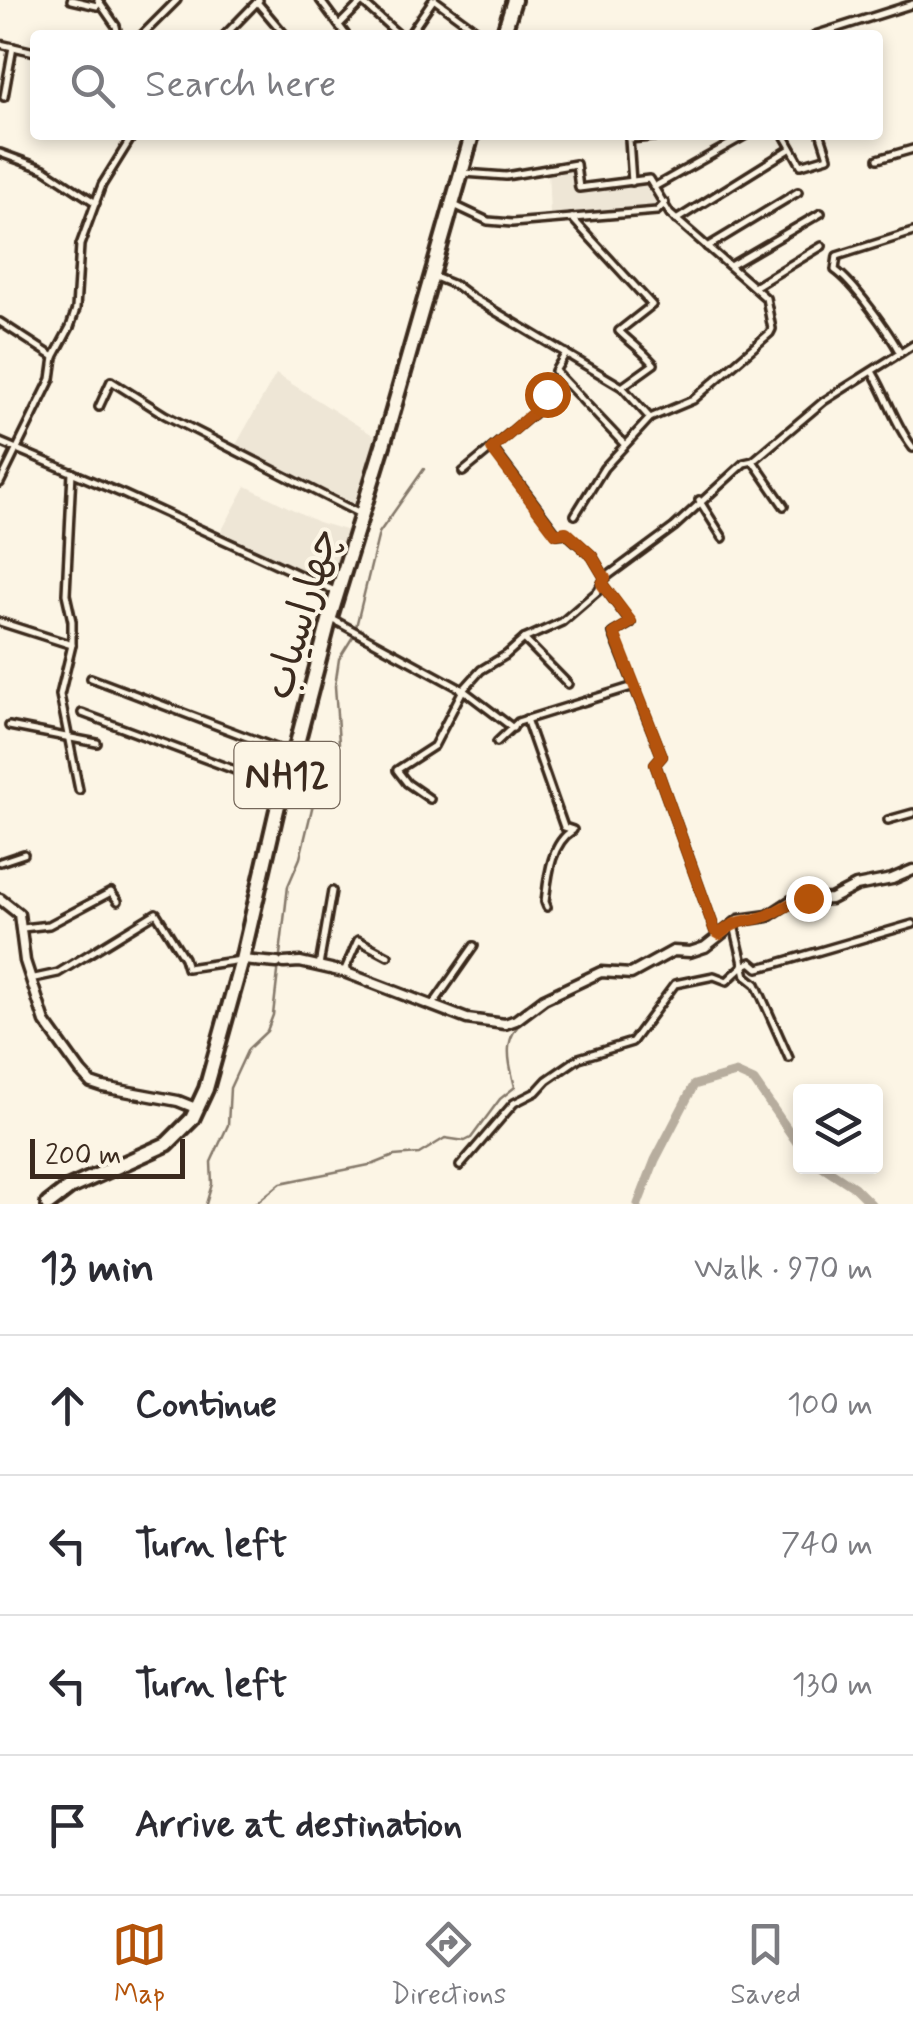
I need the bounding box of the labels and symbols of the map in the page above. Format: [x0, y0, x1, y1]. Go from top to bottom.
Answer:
route start [525, 372, 571, 418]
street label: چهاراسیاب [254, 522, 352, 706]
road number: NH12 [234, 742, 340, 808]
route end [786, 876, 832, 922]
scale bar [30, 1134, 185, 1178]

